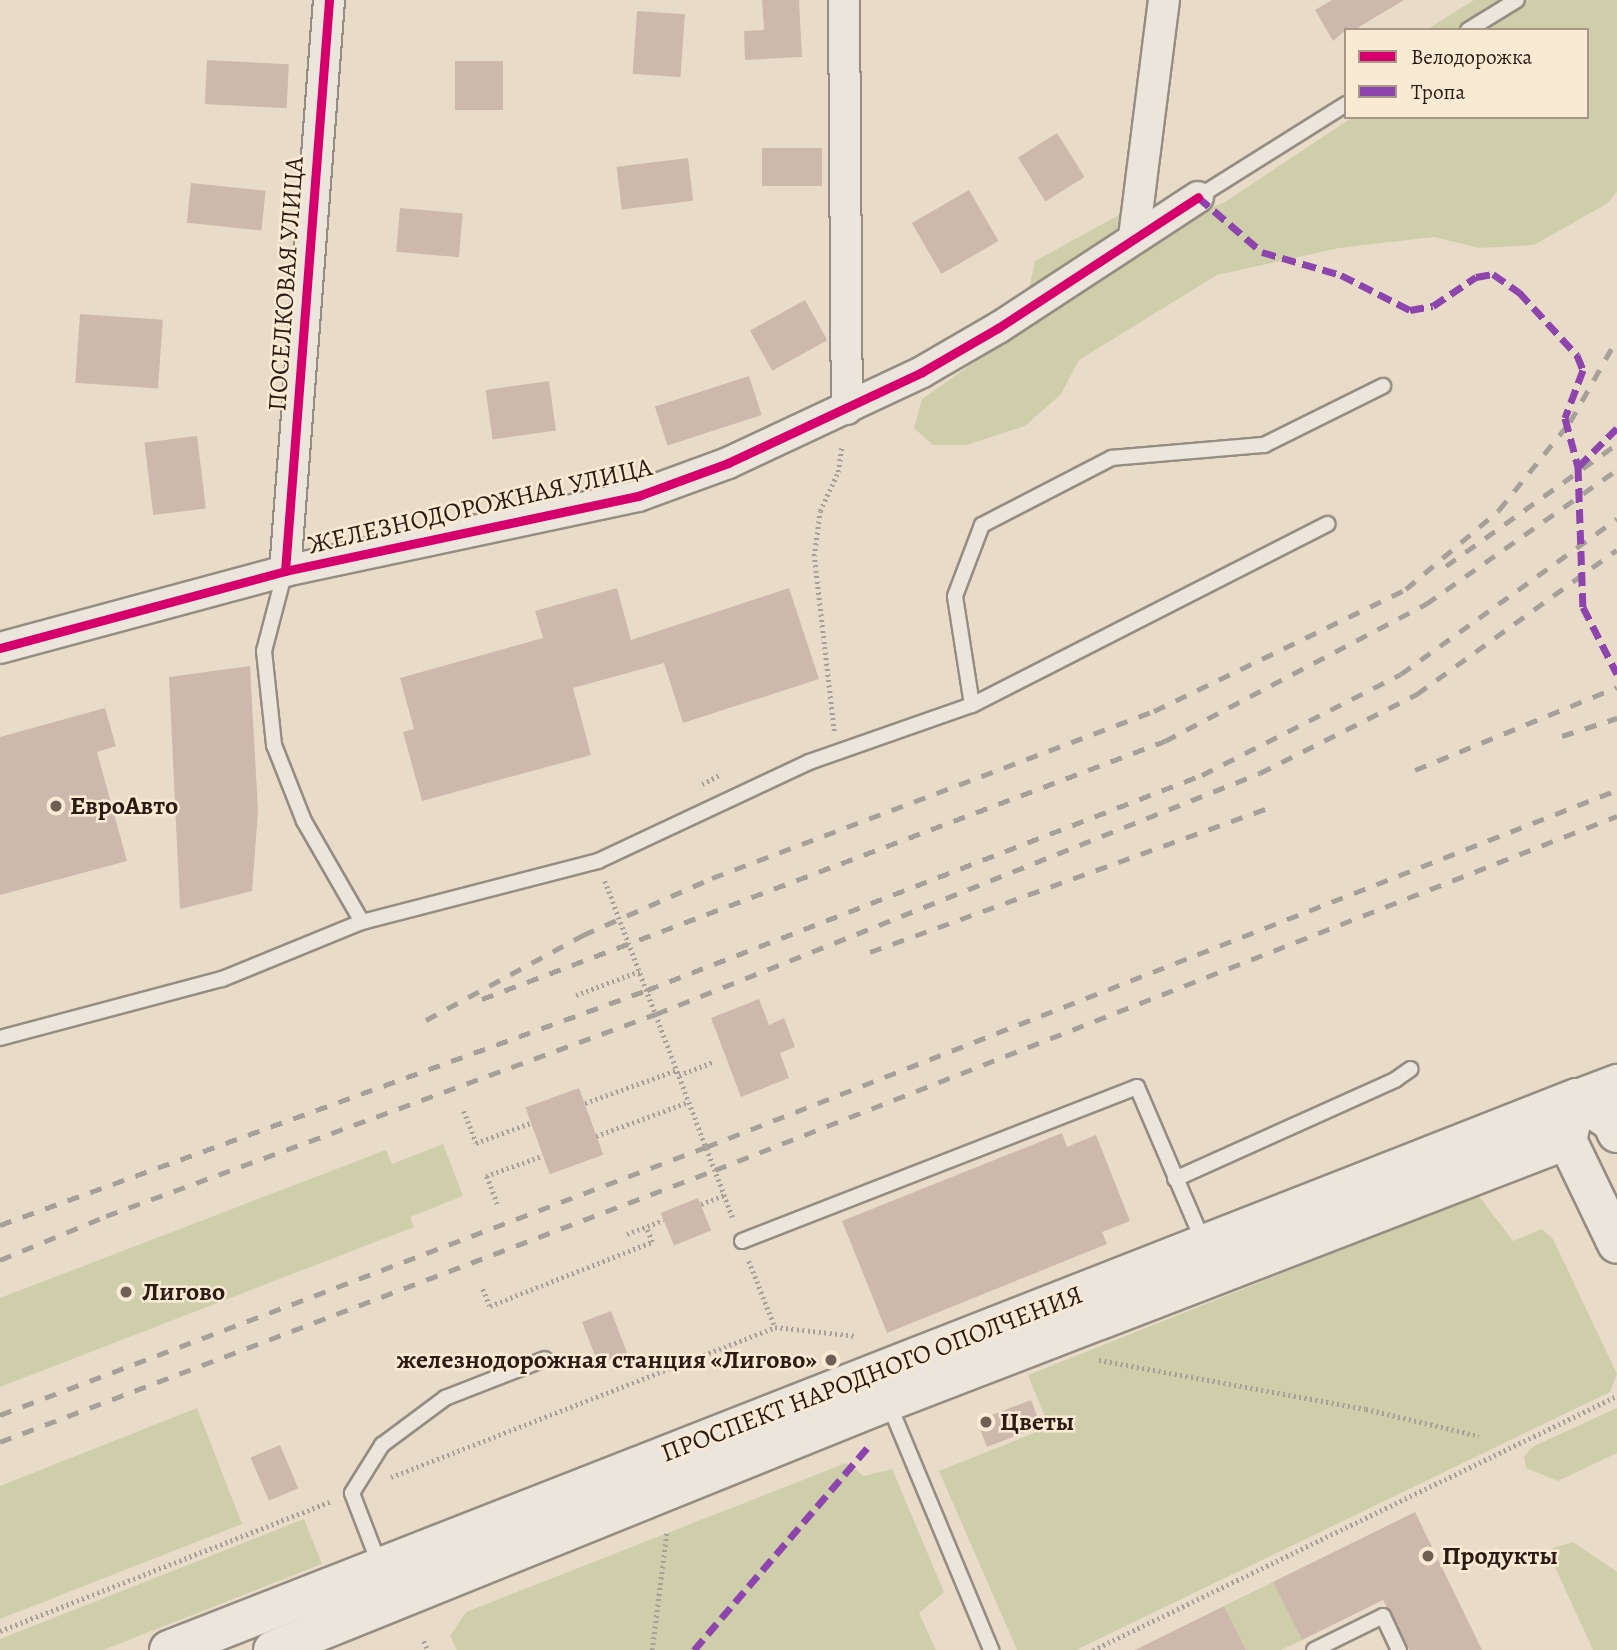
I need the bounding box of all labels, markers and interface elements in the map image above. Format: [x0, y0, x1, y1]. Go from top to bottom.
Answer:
legend [1344, 28, 1589, 119]
text: Велодорожка [1411, 43, 1532, 71]
text: Тропа [1411, 78, 1465, 106]
street label: ПОСЕЛКОВАЯ УЛИЦА [262, 156, 310, 412]
street label: ЖЕЛЕЗНОДОРОЖНАЯ УЛИЦА [305, 451, 655, 561]
place label: ЕвроАвто [70, 790, 178, 822]
marker: ЕвроАвто [48, 798, 64, 814]
place label: Лигово [142, 1276, 225, 1308]
street label: ПРОСПЕКТ НАРОДНОГО ОПОЛЧЕНИЯ [657, 1279, 1087, 1469]
marker: Лигово [116, 1282, 136, 1302]
place label: железнодорожная станция «Лигово» [396, 1344, 817, 1376]
marker: железнодорожная станция «Лигово» [823, 1352, 839, 1368]
place label: Цветы [1000, 1406, 1074, 1438]
marker: Цветы [978, 1414, 994, 1430]
place label: Продукты [1442, 1540, 1558, 1572]
marker: Продукты [1420, 1548, 1436, 1564]

